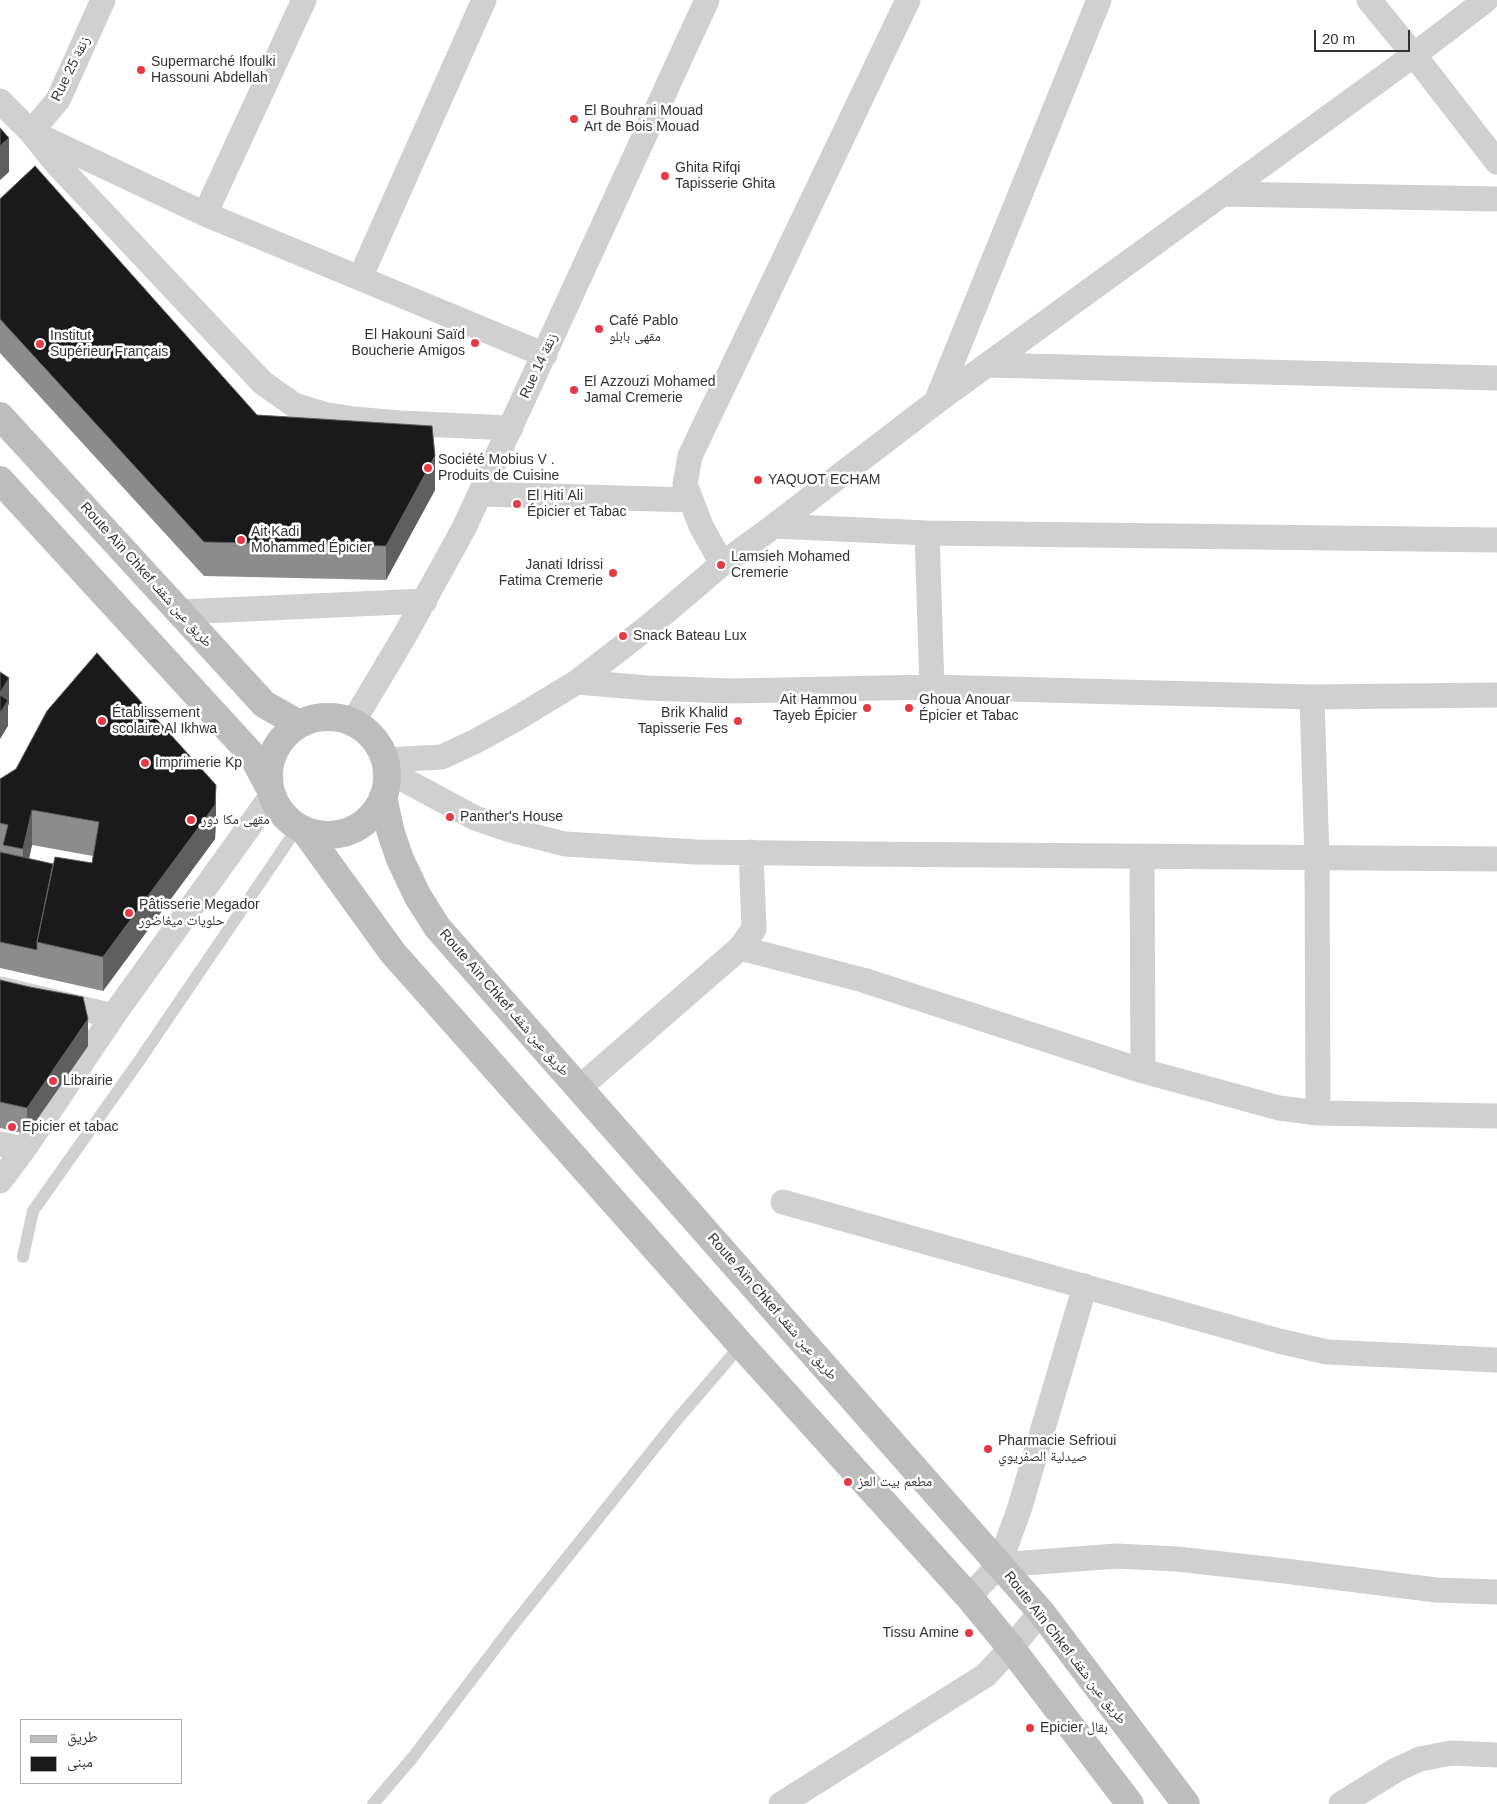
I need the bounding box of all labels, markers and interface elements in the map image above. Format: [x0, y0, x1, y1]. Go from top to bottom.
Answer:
scale bar [1317, 20, 1413, 52]
text: 20 m [1322, 30, 1355, 47]
street label: Rue 25 زنقة [48, 34, 94, 104]
place label: Supermarché Ifoulki Hassouni Abdellah [151, 54, 276, 86]
marker: Supermarché Ifoulki Hassouni Abdellah [135, 64, 147, 76]
place label: El Bouhrani Mouad Art de Bois Mouad [584, 103, 703, 136]
marker: El Bouhrani Mouad Art de Bois Mouad [568, 113, 580, 125]
place label: Ghita Rifqi Tapisserie Ghita [675, 160, 775, 192]
marker: Ghita Rifqi Tapisserie Ghita [659, 170, 671, 182]
place label: Café Pablo مقهى بابلو [609, 313, 678, 346]
marker: Café Pablo مقهى بابلو [593, 323, 605, 335]
place label: El Hakouni Saïd Boucherie Amigos [351, 327, 465, 360]
place label: Institut Supérieur Français [50, 328, 168, 361]
street label: Rue 14 زنقة [517, 331, 561, 401]
marker: El Hakouni Saïd Boucherie Amigos [469, 337, 481, 349]
marker: Institut Supérieur Français [34, 338, 46, 350]
place label: El Azzouzi Mohamed Jamal Cremerie [584, 374, 716, 407]
marker: El Azzouzi Mohamed Jamal Cremerie [568, 384, 580, 396]
place label: Société Mobius V . Produits de Cuisine [438, 452, 559, 484]
marker: Société Mobius V . Produits de Cuisine [422, 462, 434, 474]
place label: YAQUOT ECHAM [768, 472, 881, 488]
marker: YAQUOT ECHAM [752, 474, 764, 486]
place label: El Hiti Ali Épicier et Tabac [527, 488, 627, 520]
marker: El Hiti Ali Épicier et Tabac [511, 498, 523, 510]
street label: Route Aïn Chkef طريق عين شقف [76, 499, 216, 651]
place label: Ait Kadi Mohammed Épicier [251, 524, 372, 556]
marker: Ait Kadi Mohammed Épicier [235, 534, 247, 546]
place label: Lamsieh Mohamed Cremerie [731, 549, 850, 582]
place label: Janati Idrissi Fatima Cremerie [499, 557, 603, 590]
marker: Lamsieh Mohamed Cremerie [715, 559, 727, 571]
marker: Janati Idrissi Fatima Cremerie [607, 567, 619, 579]
place label: Snack Bateau Lux [633, 628, 747, 644]
marker: Snack Bateau Lux [617, 630, 629, 642]
place label: Ait Hammou Tayeb Épicier [773, 692, 857, 724]
place label: Ghoua Anouar Épicier et Tabac [919, 692, 1019, 724]
marker: Ait Hammou Tayeb Épicier [861, 702, 873, 714]
marker: Ghoua Anouar Épicier et Tabac [903, 702, 915, 714]
place label: Établissement scolaire Al Ikhwa [112, 705, 217, 738]
place label: Brik Khalid Tapisserie Fes [638, 705, 728, 738]
marker: Établissement scolaire Al Ikhwa [96, 715, 108, 727]
marker: Brik Khalid Tapisserie Fes [732, 715, 744, 727]
place label: Imprimerie Kp [155, 755, 242, 771]
marker: Imprimerie Kp [139, 757, 151, 769]
place label: Panther's House [460, 809, 563, 825]
marker: Panther's House [444, 811, 456, 823]
place label: مقهى مكا دور [201, 812, 270, 828]
marker: مقهى مكا دور [185, 814, 197, 826]
place label: Pâtisserie Megador حلويات ميغاضور [139, 897, 260, 930]
marker: Pâtisserie Megador حلويات ميغاضور [123, 907, 135, 919]
street label: Route Aïn Chkef طريق عين شقف [436, 926, 572, 1080]
place label: Librairie [63, 1073, 113, 1089]
marker: Librairie [47, 1075, 59, 1087]
place label: Epicier et tabac [22, 1119, 118, 1135]
marker: Epicier et tabac [6, 1121, 18, 1133]
street label: Route Aïn Chkef طريق عين شقف [704, 1230, 840, 1384]
place label: Pharmacie Sefrioui صيدلية الصفريوي [998, 1433, 1116, 1465]
marker: Pharmacie Sefrioui صيدلية الصفريوي [982, 1443, 994, 1455]
place label: مطعم بيت العز [858, 1474, 932, 1490]
marker: مطعم بيت العز [842, 1476, 854, 1488]
street label: Route Aïn Chkef طريق عين شقف [1000, 1568, 1130, 1728]
place label: Tissu Amine [882, 1625, 959, 1641]
marker: Tissu Amine [963, 1627, 975, 1639]
legend [20, 1719, 182, 1784]
place label: Epicier بقال [1040, 1720, 1108, 1736]
marker: Epicier بقال [1024, 1722, 1036, 1734]
text: طريق [67, 1728, 98, 1745]
text: مبنى [67, 1753, 93, 1770]

